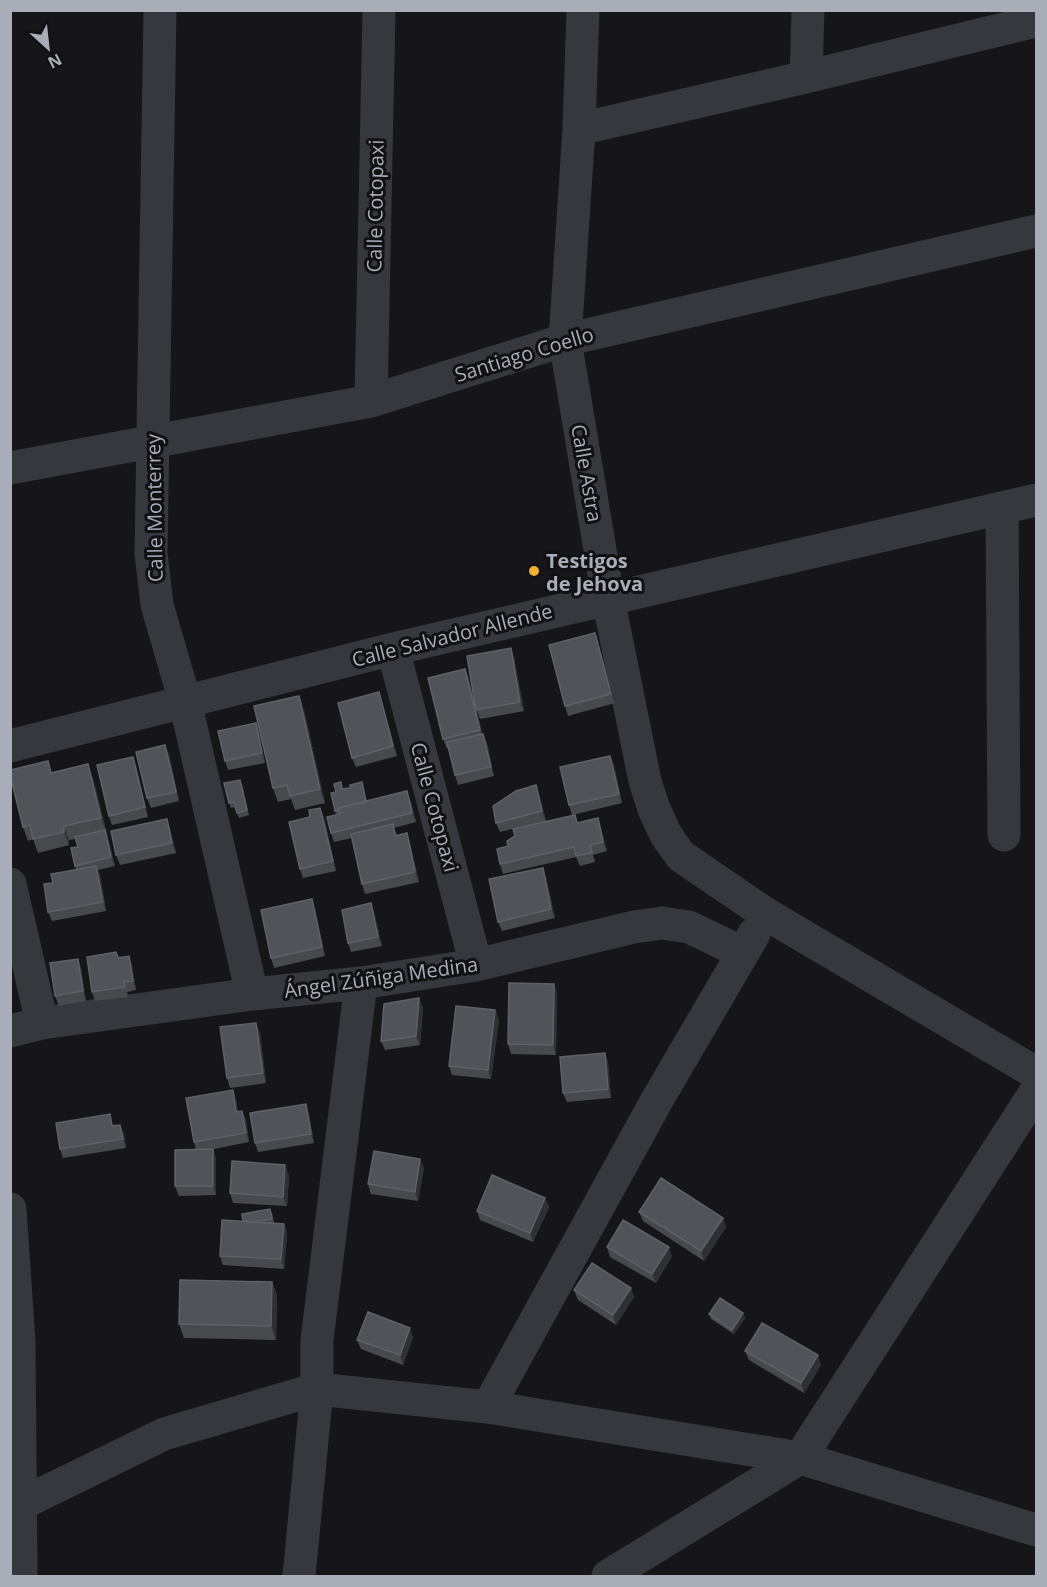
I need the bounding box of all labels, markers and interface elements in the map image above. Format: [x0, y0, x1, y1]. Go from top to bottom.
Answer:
north arrow [18, 18, 78, 78]
text: N [44, 49, 66, 74]
street label: Calle Cotopaxi [360, 139, 390, 273]
street label: Santiago Coello [451, 320, 597, 388]
street label: Calle Astra [565, 422, 609, 524]
street label: Calle Monterrey [139, 433, 169, 582]
place label: Testigos de Jehova [546, 547, 643, 597]
marker: Testigos de Jehova [527, 564, 541, 578]
street label: Calle Salvador Allende [349, 597, 555, 673]
street label: Calle Cotopaxi [405, 739, 465, 875]
street label: Ángel Zúñiga Medina [282, 950, 480, 1004]

